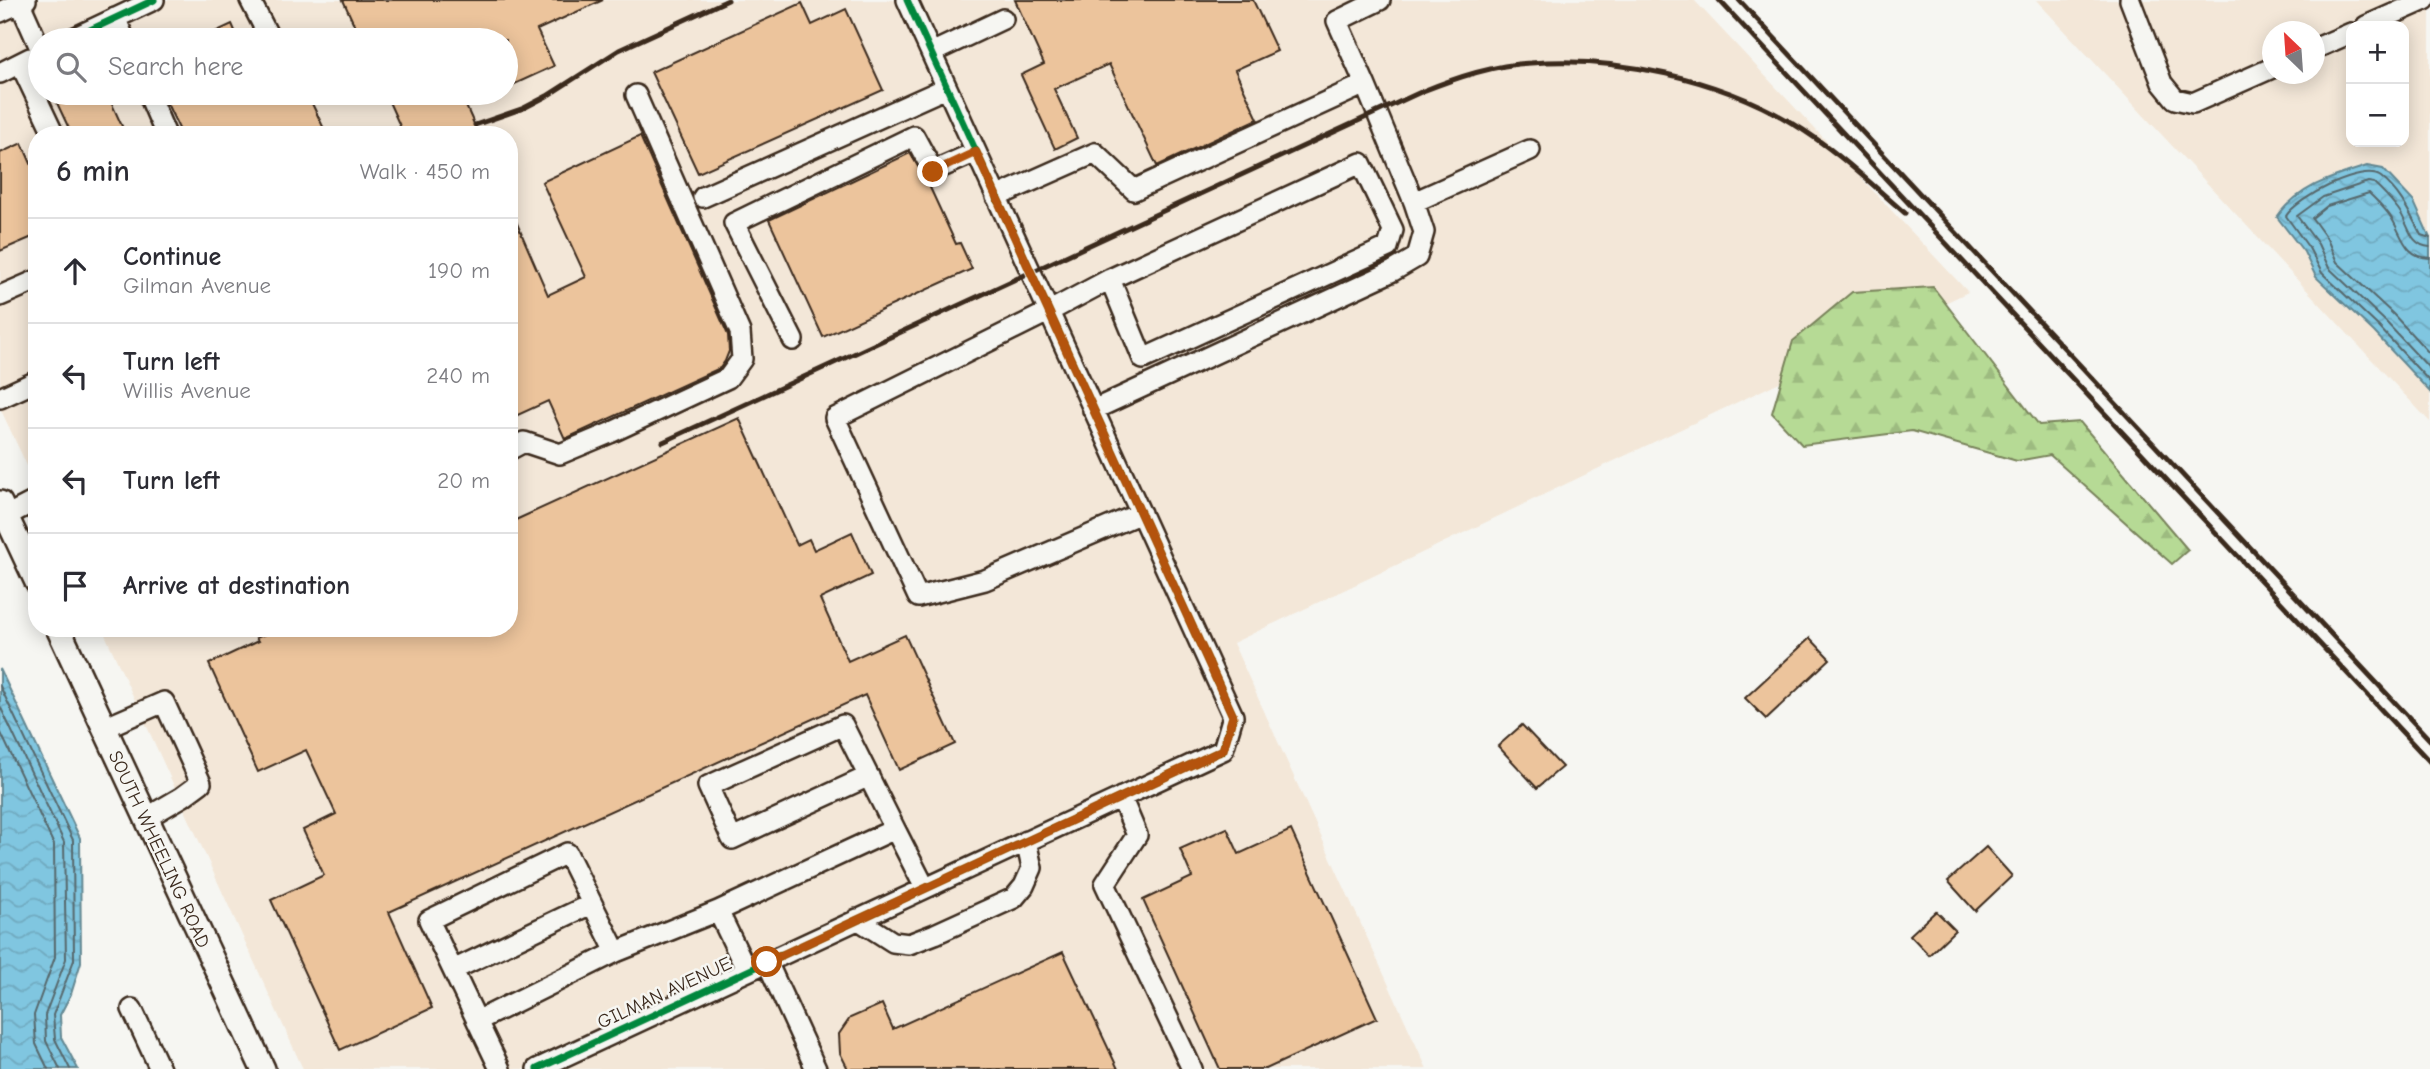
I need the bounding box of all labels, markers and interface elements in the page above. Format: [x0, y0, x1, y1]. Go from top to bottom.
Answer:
north arrow [2262, 21, 2325, 84]
map controls [2346, 21, 2409, 147]
button: + [2346, 21, 2409, 84]
search box [28, 28, 518, 105]
icon: search [52, 48, 90, 86]
text: Search here [108, 52, 243, 82]
button: − [2346, 84, 2409, 147]
text: 6 min [56, 154, 130, 189]
route end [917, 156, 948, 187]
text: Walk · 450 m [360, 158, 490, 185]
text: Continue [123, 242, 221, 272]
icon: ahead [56, 252, 94, 290]
text: 190 m [428, 257, 490, 284]
text: Gilman Avenue [123, 272, 271, 299]
text: Turn left [123, 347, 220, 377]
icon: left [56, 357, 94, 395]
text: 240 m [426, 362, 490, 389]
text: Willis Avenue [123, 377, 251, 404]
icon: left [56, 462, 94, 500]
text: Turn left [123, 466, 220, 496]
text: 20 m [437, 467, 490, 494]
icon: arrive [56, 567, 94, 605]
text: Arrive at destination [123, 571, 350, 601]
street label: SOUTH WHEELING ROAD [104, 747, 214, 951]
route start [751, 946, 782, 977]
street label: GILMAN AVENUE [594, 952, 735, 1034]

